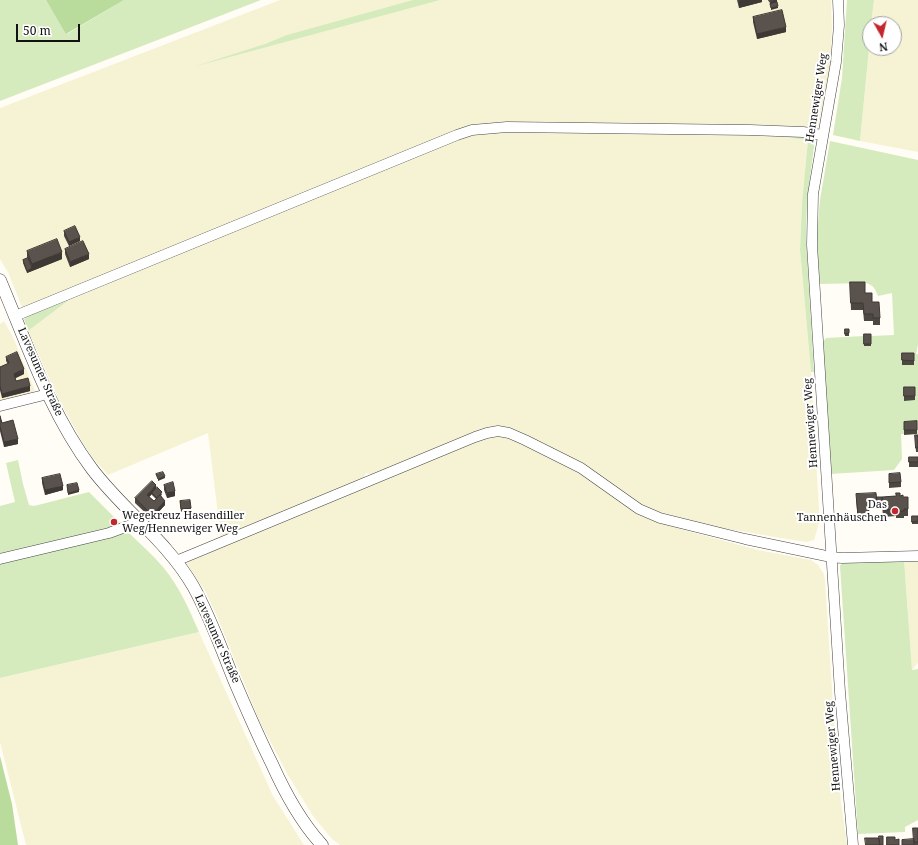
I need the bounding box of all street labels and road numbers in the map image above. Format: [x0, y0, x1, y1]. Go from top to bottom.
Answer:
street label: Hennewiger Weg [803, 52, 831, 144]
street label: Lavesumer Straße [15, 326, 65, 418]
street label: Hennewiger Weg [801, 378, 821, 468]
street label: Lavesumer Straße [192, 593, 242, 685]
street label: Hennewiger Weg [822, 701, 844, 791]

